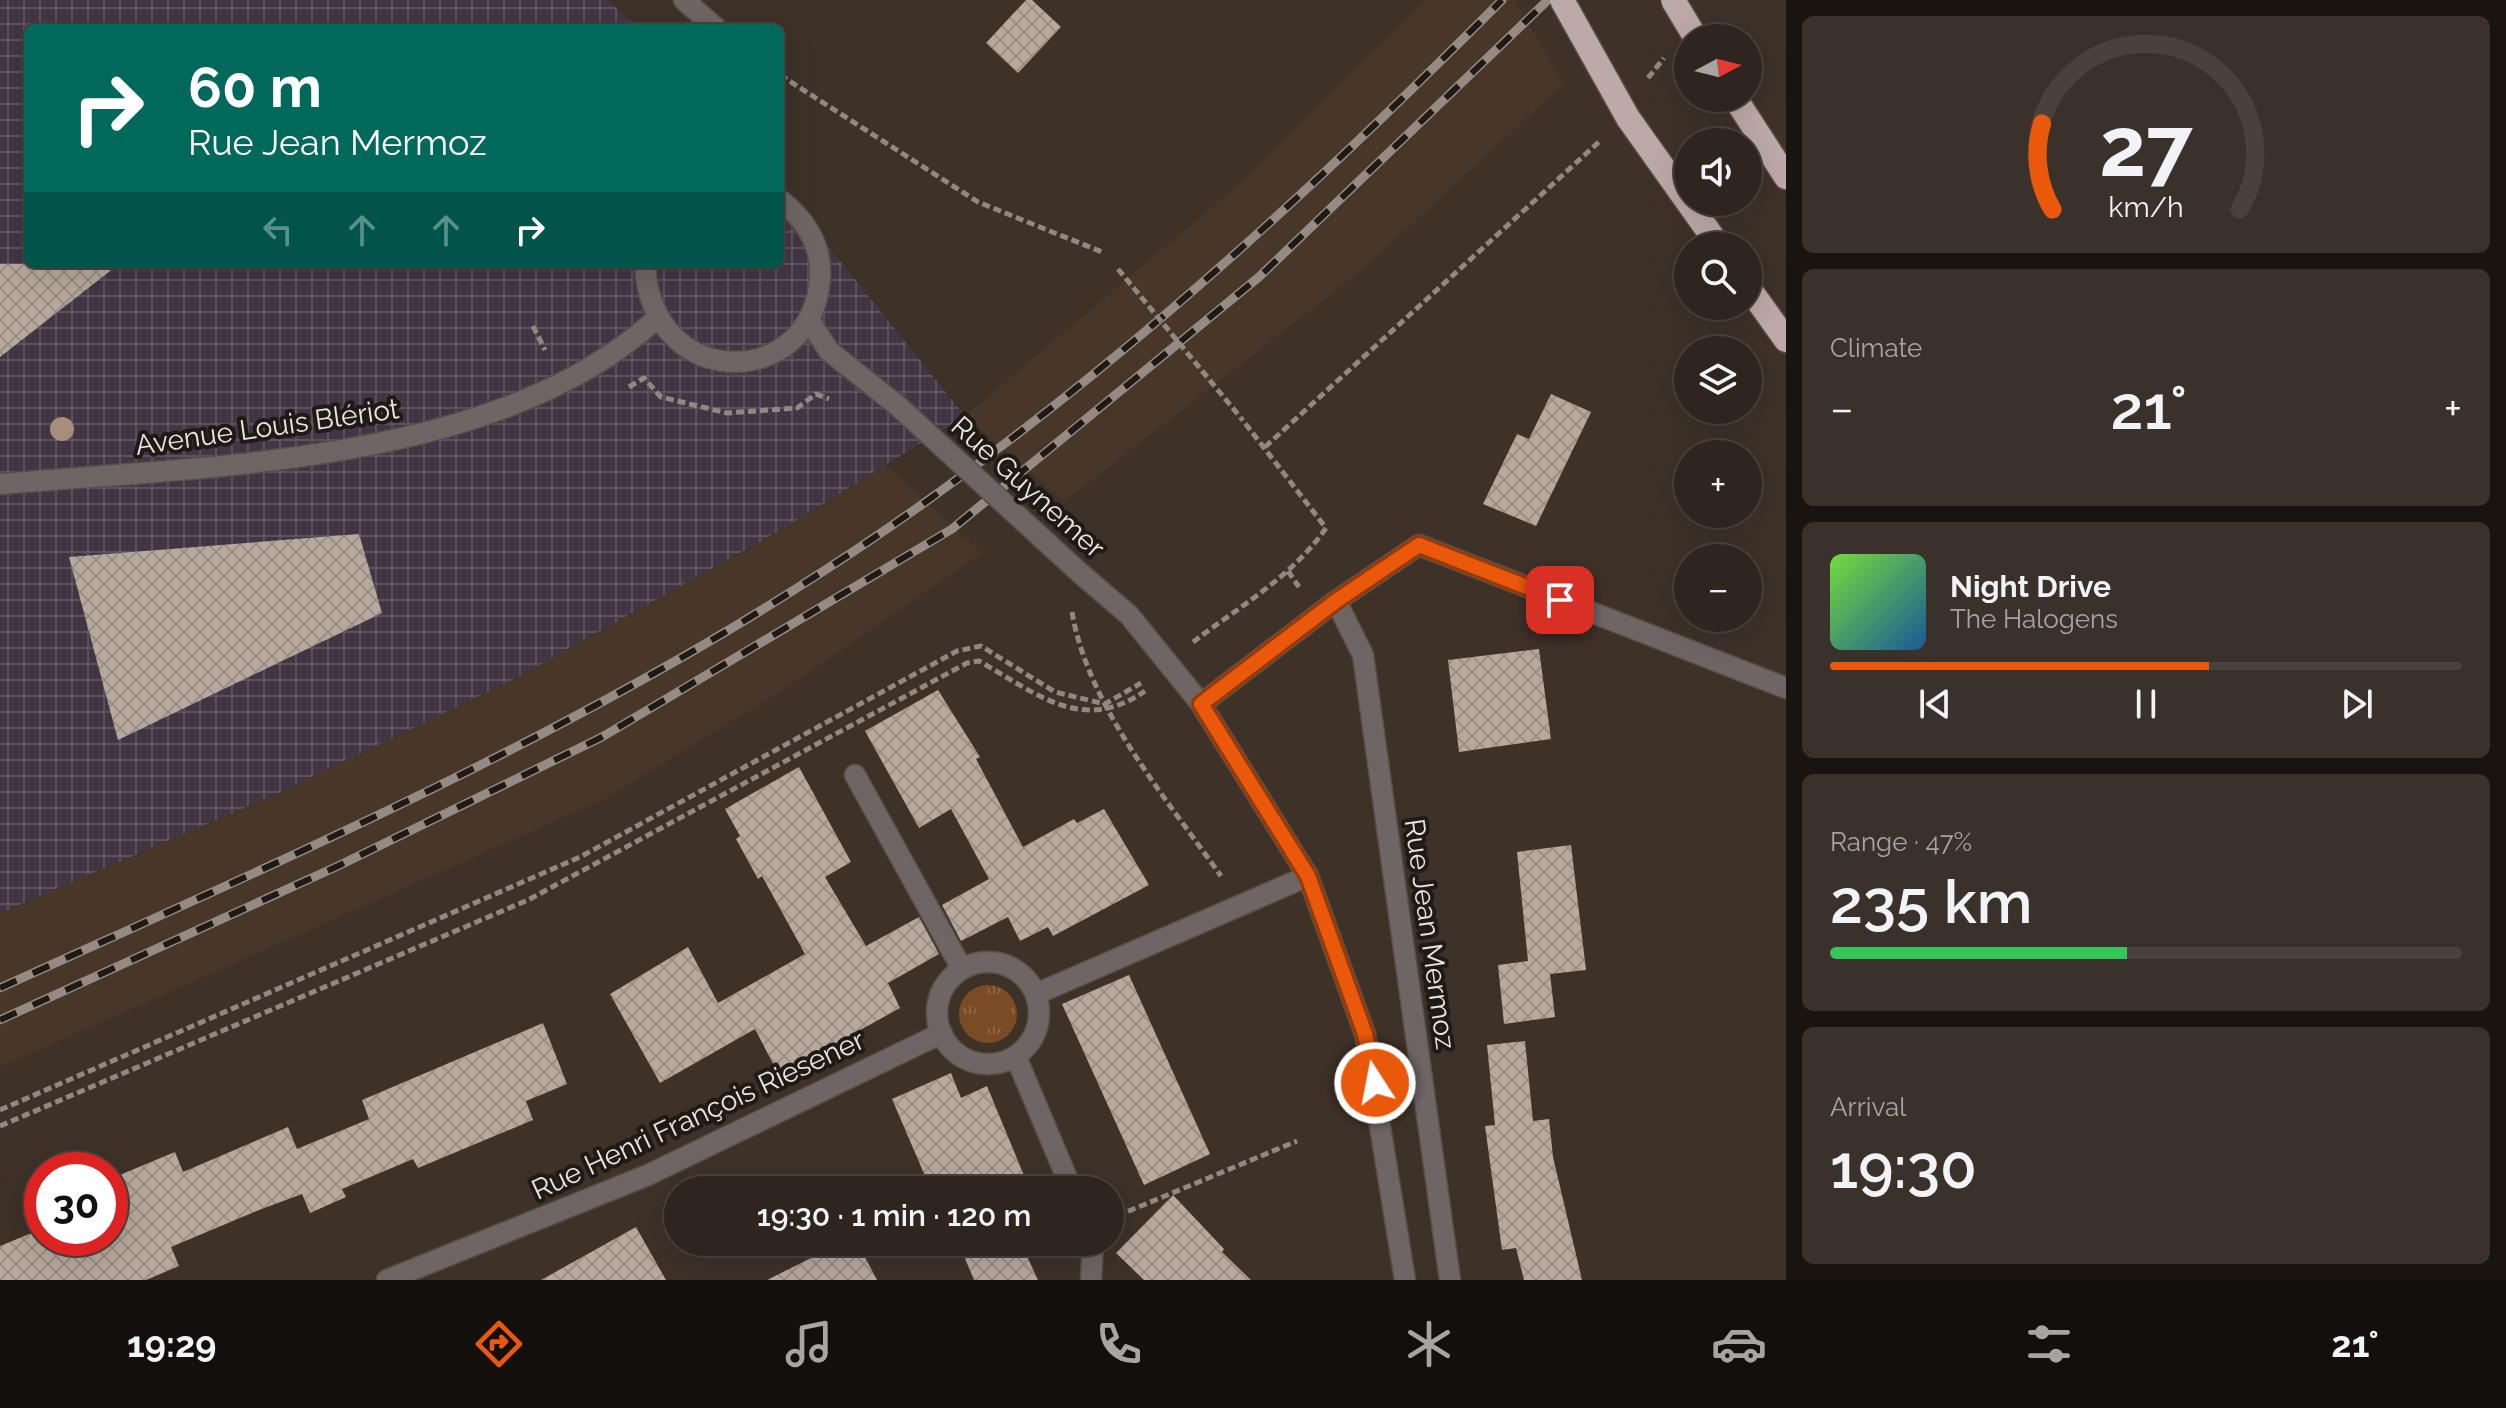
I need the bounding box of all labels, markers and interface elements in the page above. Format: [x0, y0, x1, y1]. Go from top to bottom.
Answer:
north arrow [1674, 24, 1762, 112]
map controls [1674, 24, 1762, 632]
text: 60 m [188, 54, 322, 120]
icon: right [56, 56, 160, 160]
text: 27 [2099, 98, 2193, 195]
text: Rue Jean Mermoz [188, 121, 487, 163]
button: sound [1674, 128, 1762, 216]
text: km/h [2108, 191, 2184, 225]
icon: left [256, 208, 300, 252]
icon: ahead [340, 208, 384, 252]
icon: ahead [424, 208, 468, 252]
icon: right [508, 208, 552, 252]
button: search [1674, 232, 1762, 320]
text: Climate [1830, 333, 1922, 363]
button: layers [1674, 336, 1762, 424]
text: 21° [2110, 373, 2187, 443]
text: − [1830, 383, 1854, 434]
text: + [2444, 383, 2462, 434]
street label: Avenue Louis Blériot [133, 392, 402, 462]
street label: Rue Guynemer [945, 410, 1112, 565]
button: + [1674, 440, 1762, 528]
button: − [1674, 544, 1762, 632]
pin [1526, 566, 1594, 634]
text: Night Drive [1950, 569, 2111, 604]
icon: arrive [1538, 578, 1582, 622]
text: The Halogens [1950, 604, 2118, 634]
icon: previous [1913, 682, 1957, 726]
icon: pause [2124, 682, 2168, 726]
icon: next [2335, 682, 2379, 726]
street label: Rue Jean Mermoz [1397, 817, 1463, 1051]
text: Range · 47% [1830, 827, 1972, 857]
text: 235 km [1830, 867, 2032, 937]
street label: Rue Henri François Riesener [526, 1023, 870, 1207]
position arrow [1333, 1041, 1417, 1125]
text: Arrival [1830, 1092, 1906, 1122]
text: 19:30 [1830, 1132, 1977, 1202]
speed limit sign: 30 [24, 1152, 128, 1256]
text: 19:30 · 1 min · 120 m [757, 1198, 1031, 1233]
icon: directions [471, 1316, 527, 1372]
icon: music [781, 1316, 837, 1372]
icon: phone [1091, 1316, 1147, 1372]
icon: climate [1401, 1316, 1457, 1372]
icon: car [1711, 1316, 1767, 1372]
icon: filters [2021, 1316, 2077, 1372]
text: 19:29 [127, 1323, 216, 1365]
text: 21° [2331, 1323, 2379, 1365]

